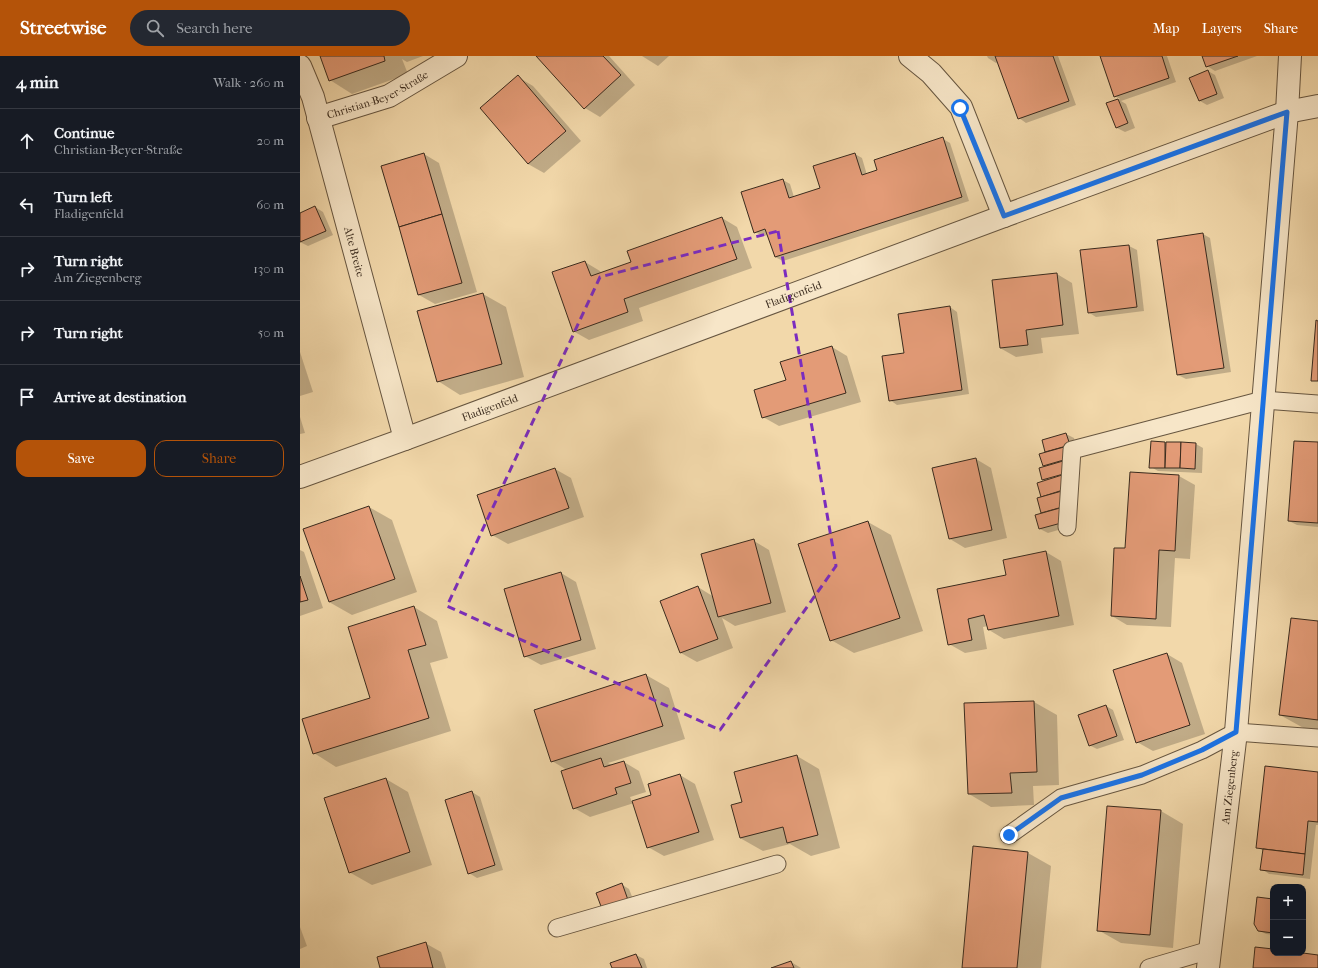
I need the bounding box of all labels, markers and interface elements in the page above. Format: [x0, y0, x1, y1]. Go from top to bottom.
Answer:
search box [130, 10, 410, 46]
text: Streetwise [20, 17, 106, 39]
icon: search [144, 17, 166, 39]
text: Search here [176, 19, 252, 37]
text: Map [1153, 20, 1180, 37]
text: Layers [1202, 20, 1242, 37]
text: Share [1264, 20, 1298, 37]
street label: Christian-Beyer-Straße [325, 68, 431, 122]
text: 4 min [16, 72, 59, 92]
text: Walk · 260 m [213, 75, 284, 90]
route start [951, 99, 969, 117]
text: Continue [54, 124, 114, 142]
icon: ahead [16, 130, 38, 152]
text: 20 m [257, 133, 284, 148]
text: Christian-Beyer-Straße [54, 142, 183, 157]
text: Turn left [54, 188, 112, 206]
icon: left [16, 194, 38, 216]
text: 60 m [256, 197, 284, 212]
text: Fladigenfeld [54, 206, 124, 221]
street label: Alte Breite [341, 224, 367, 279]
text: Turn right [54, 252, 123, 270]
icon: right [16, 258, 38, 280]
text: 130 m [253, 261, 284, 276]
text: Am Ziegenberg [54, 270, 142, 285]
street label: Fladigenfeld [764, 278, 824, 311]
icon: right [16, 322, 38, 344]
text: Turn right [54, 324, 123, 342]
text: 50 m [258, 325, 284, 340]
icon: arrive [16, 386, 38, 408]
text: Arrive at destination [54, 388, 186, 406]
street label: Fladigenfeld [460, 391, 521, 424]
button: Save [16, 440, 146, 477]
button: Share [154, 440, 284, 477]
street label: Am Ziegenberg [1219, 750, 1241, 826]
route end [1000, 826, 1018, 844]
map controls [1270, 884, 1306, 956]
button: + [1270, 884, 1306, 920]
button: − [1270, 920, 1306, 956]

